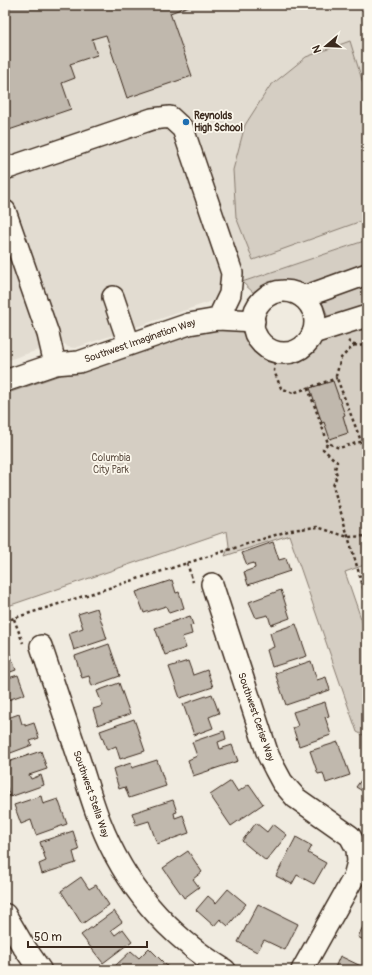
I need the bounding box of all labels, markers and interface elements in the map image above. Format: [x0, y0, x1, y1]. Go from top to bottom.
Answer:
north arrow [306, 26, 346, 66]
text: N [309, 43, 324, 55]
place label: Reynolds High School [194, 110, 243, 134]
marker: Reynolds High School [181, 117, 191, 127]
street label: Southwest Imagination Way [83, 316, 198, 366]
park label: Columbia City Park [92, 452, 131, 476]
street label: Southwest Cerise Way [235, 671, 277, 764]
street label: Southwest Stella Way [70, 749, 112, 840]
scale bar [28, 923, 147, 949]
text: 50 m [34, 930, 62, 945]

